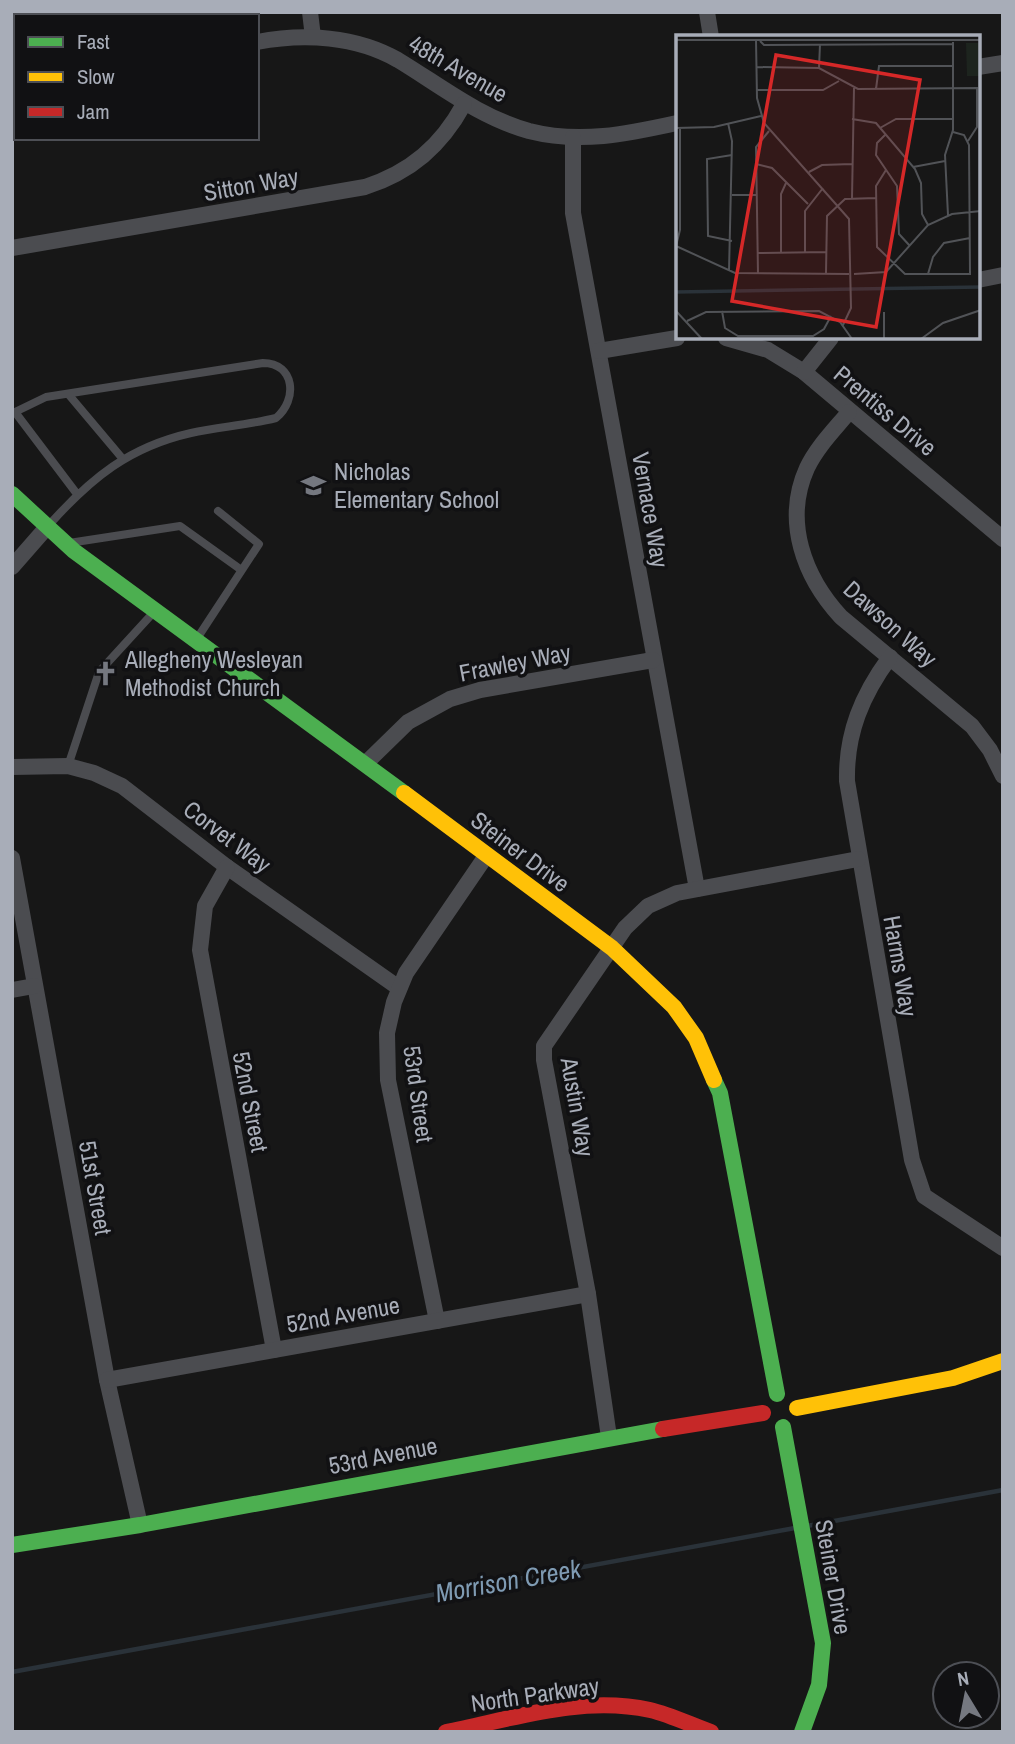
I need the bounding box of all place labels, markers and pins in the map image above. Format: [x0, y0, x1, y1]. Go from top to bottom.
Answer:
place label: Nicholas Elementary School [334, 455, 499, 515]
school or university icon: Nicholas Elementary School [300, 472, 328, 500]
place label: Allegheny Wesleyan Methodist Church [124, 643, 303, 703]
church icon: Allegheny Wesleyan Methodist Church [91, 660, 119, 688]

